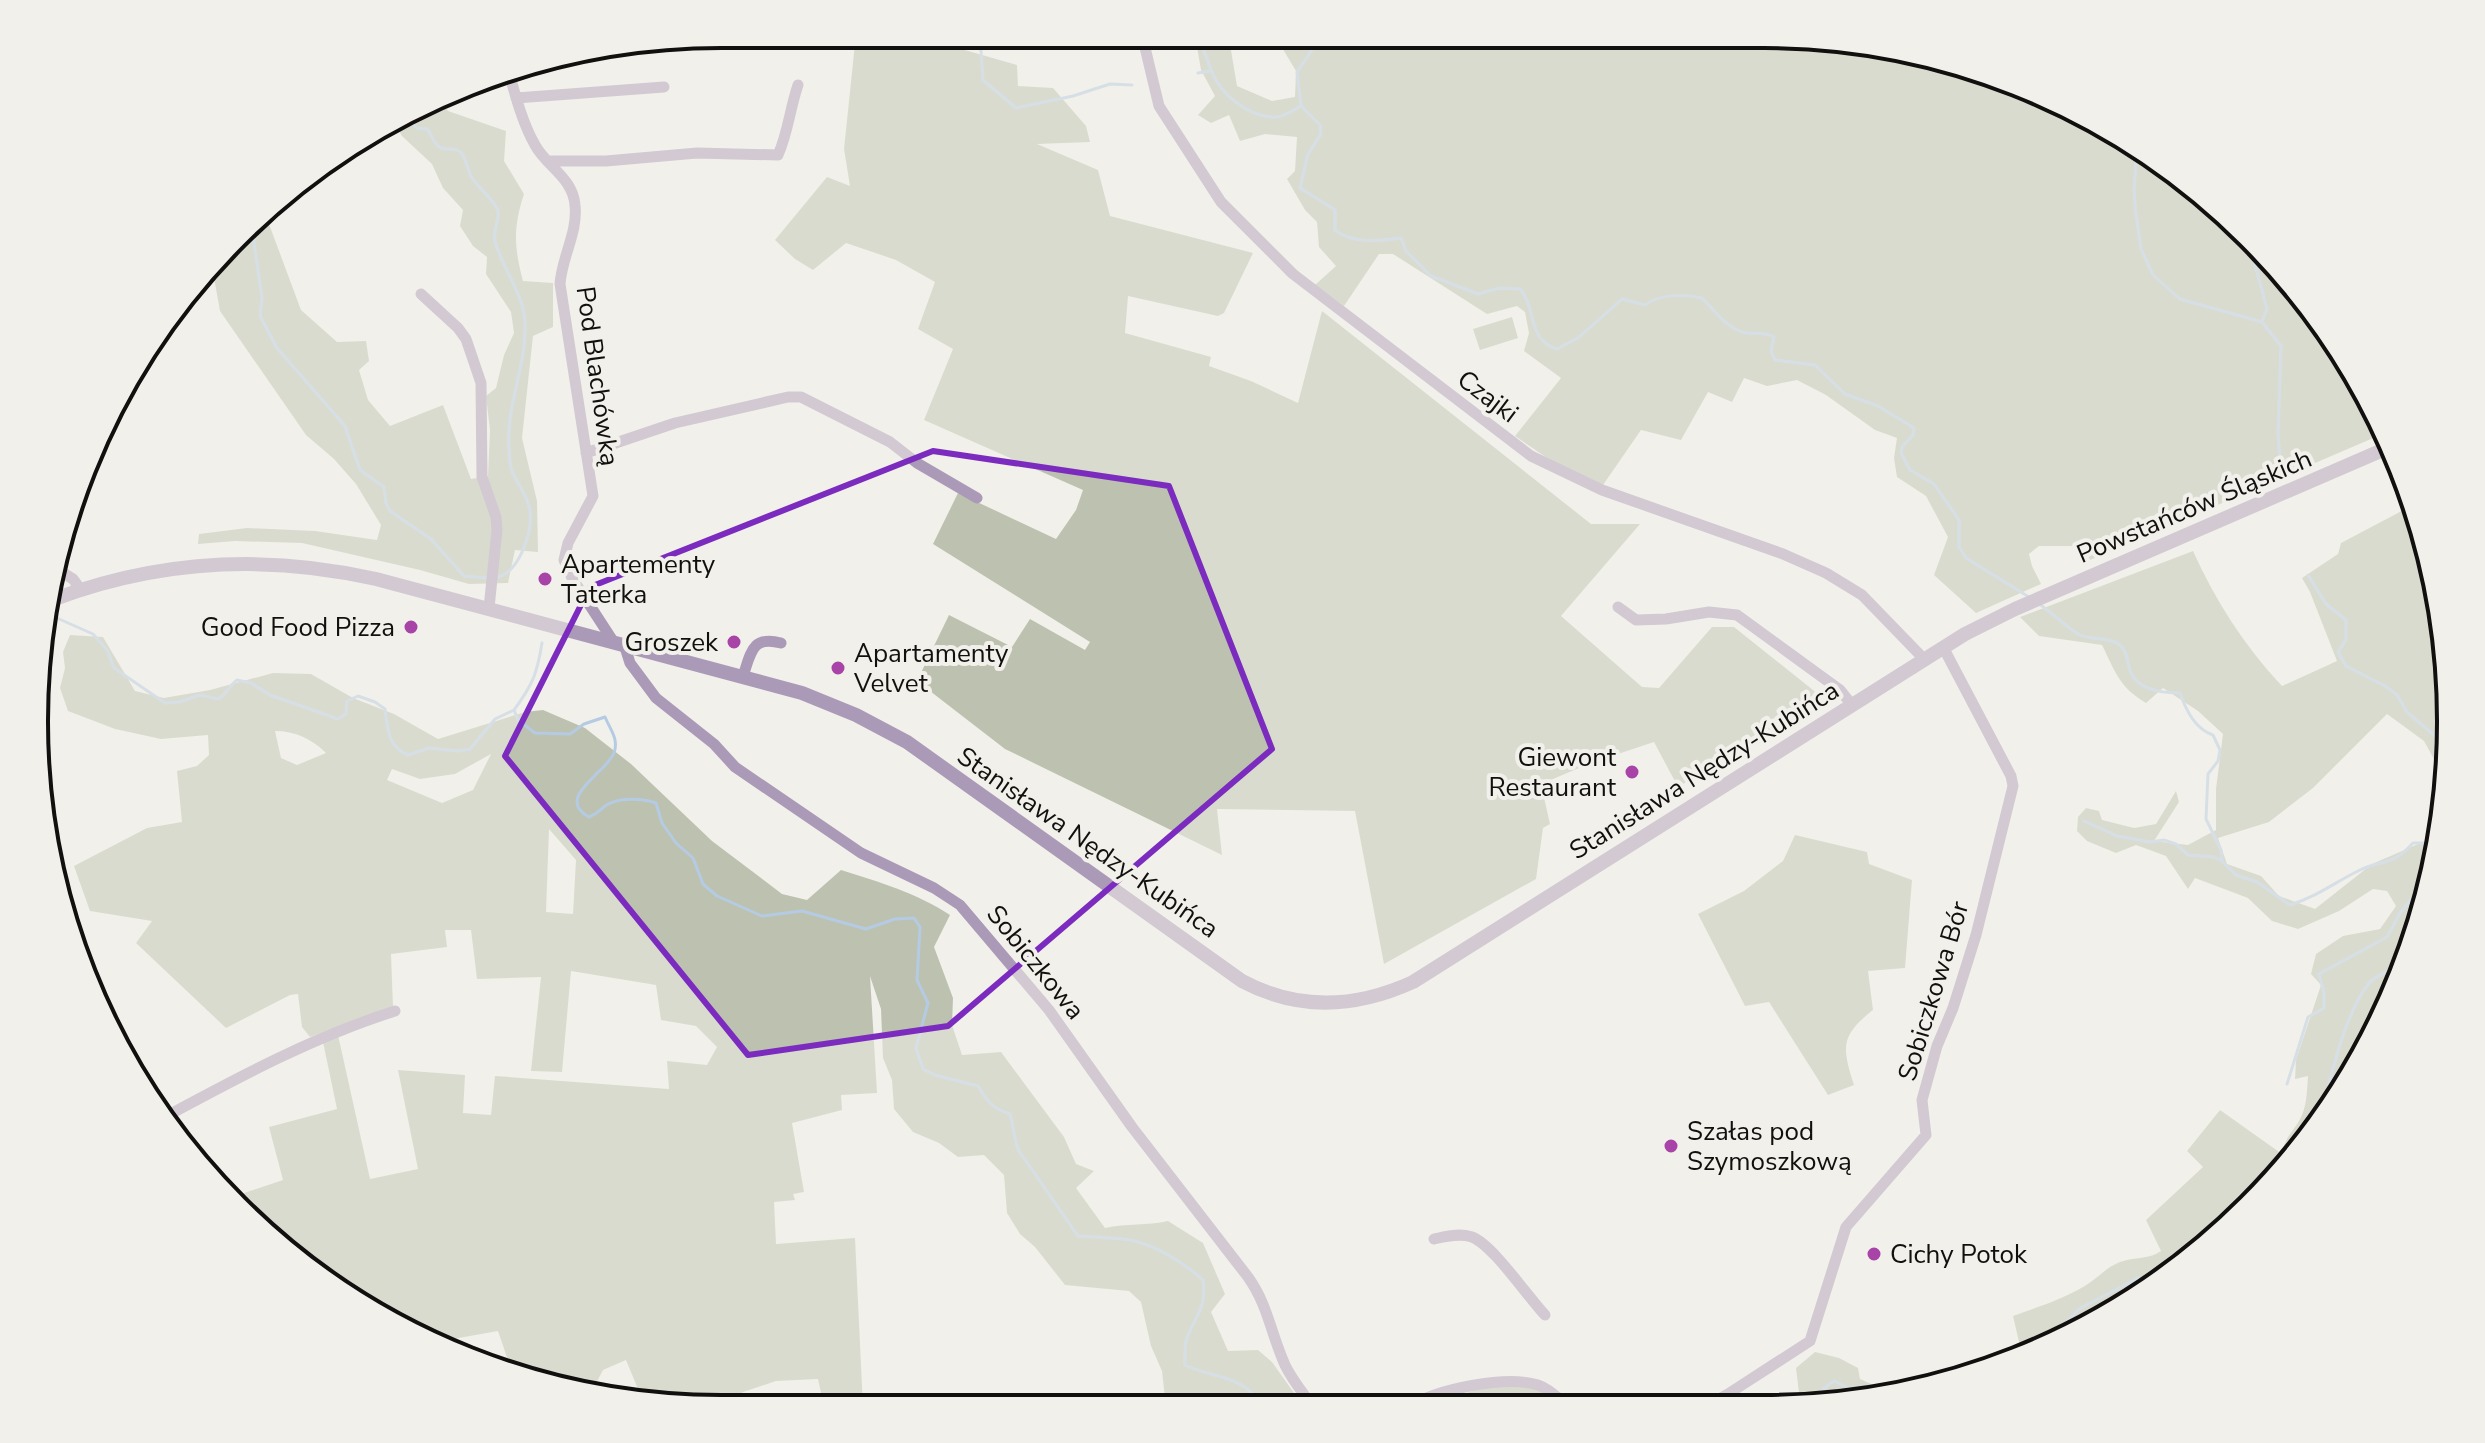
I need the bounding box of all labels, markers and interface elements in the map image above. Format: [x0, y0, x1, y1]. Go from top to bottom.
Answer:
street label: Pod Blachówką [568, 284, 627, 468]
street label: Czajki [1450, 362, 1525, 431]
street label: Powstańców Śląskich [2071, 441, 2317, 572]
place label: Apartementy Taterka [561, 547, 716, 612]
marker: Apartementy Taterka [536, 570, 554, 588]
place label: Good Food Pizza [201, 610, 395, 645]
marker: Good Food Pizza [402, 618, 420, 636]
place label: Groszek [625, 625, 719, 660]
marker: Groszek [725, 633, 743, 651]
place label: Apartamenty Velvet [853, 636, 1009, 701]
marker: Apartamenty Velvet [829, 659, 847, 677]
street label: Stanisława Nędzy-Kubińca [1563, 673, 1846, 868]
street label: Stanisława Nędzy-Kubińca [950, 739, 1225, 946]
place label: Giewont Restaurant [1488, 740, 1617, 805]
marker: Giewont Restaurant [1623, 763, 1641, 781]
street label: Sobiczkowa Bór [1890, 896, 1978, 1085]
street label: Sobiczkowa [979, 898, 1093, 1027]
place label: Szałas pod Szymoszkową [1687, 1114, 1852, 1179]
marker: Szałas pod Szymoszkową [1662, 1137, 1680, 1155]
place label: Cichy Potok [1890, 1237, 2028, 1272]
marker: Cichy Potok [1865, 1245, 1883, 1263]

